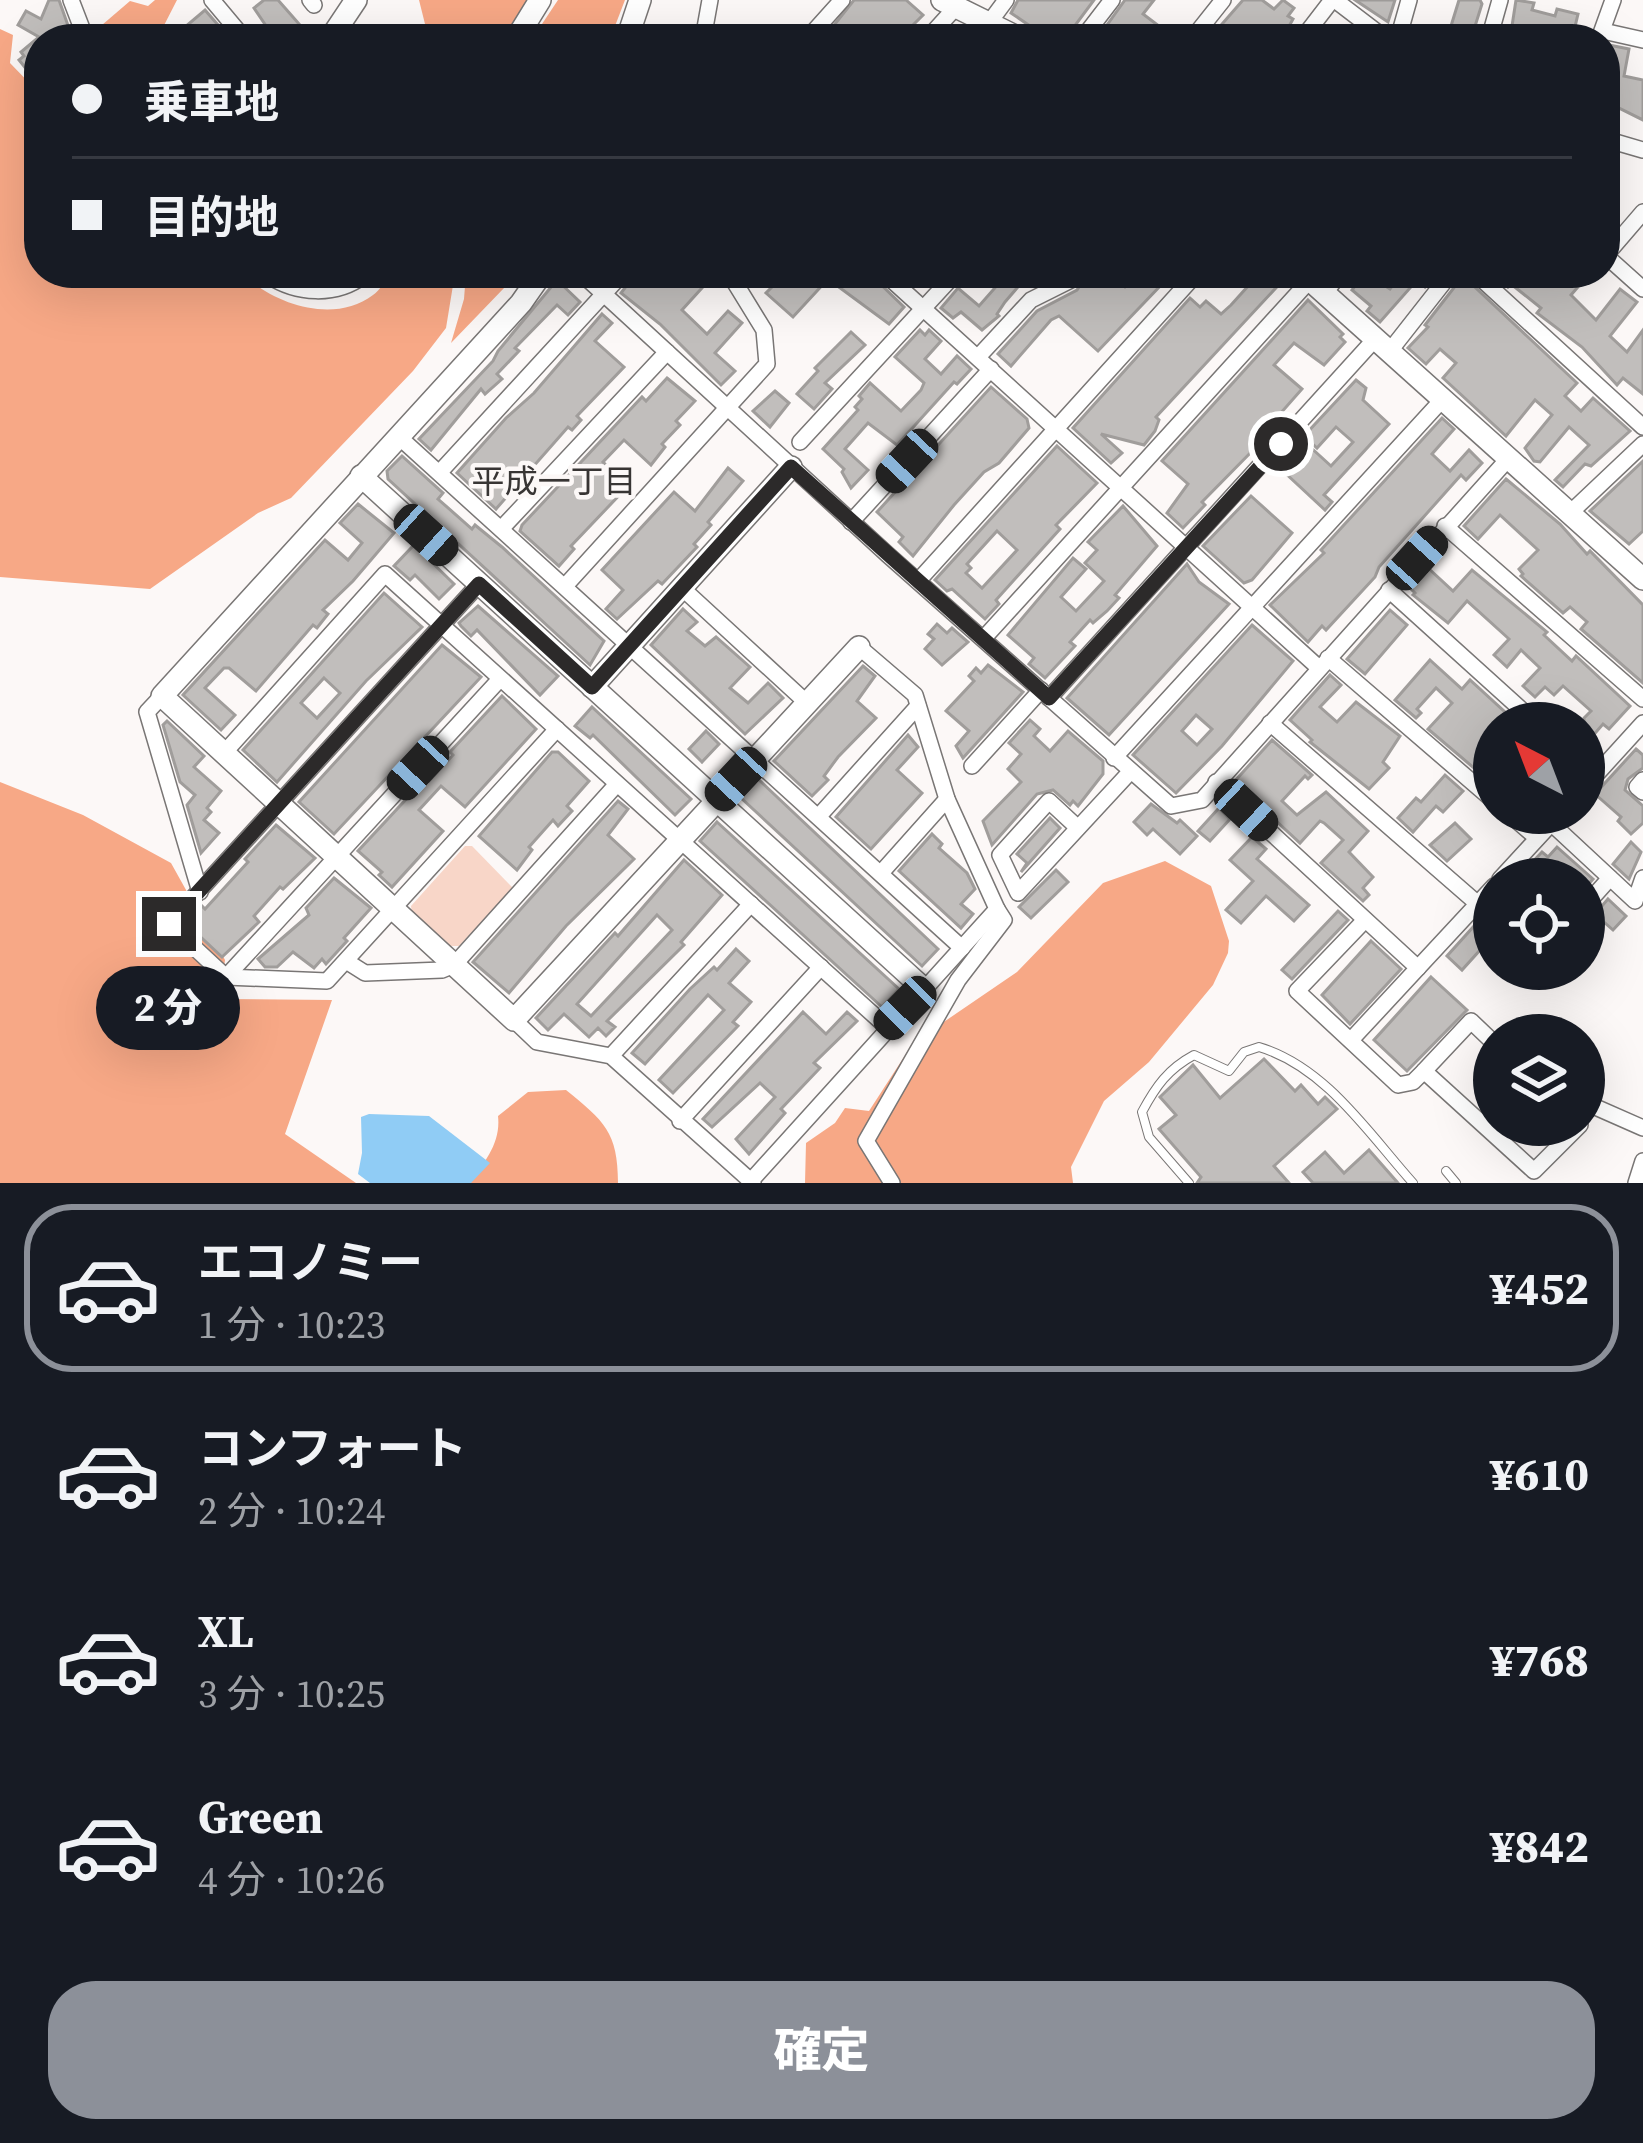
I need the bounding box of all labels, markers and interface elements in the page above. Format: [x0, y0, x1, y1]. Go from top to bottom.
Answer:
text: 乗車地 [144, 71, 279, 133]
text: 目的地 [144, 186, 279, 248]
route start [1254, 417, 1308, 471]
car [869, 422, 945, 500]
district label: 平成一丁目 [472, 459, 637, 504]
car [387, 498, 465, 572]
car [1380, 519, 1454, 597]
north arrow [1473, 702, 1605, 834]
map controls [1473, 702, 1605, 1146]
car [380, 729, 456, 807]
car [698, 740, 774, 818]
car [1207, 772, 1285, 848]
button: locate [1473, 858, 1605, 990]
route end [142, 897, 196, 951]
callout: 2 分 [97, 966, 241, 1050]
car [867, 970, 943, 1046]
text: 2 分 [134, 981, 202, 1034]
button: layers [1473, 1014, 1605, 1146]
text: エコノミー [198, 1231, 423, 1293]
icon: car [54, 1234, 162, 1342]
text: ¥452 [1490, 1257, 1589, 1319]
text: 1 分 · 10:23 [198, 1298, 385, 1351]
text: コンフォート [198, 1417, 467, 1479]
icon: car [54, 1420, 162, 1528]
text: ¥610 [1490, 1443, 1589, 1505]
text: 2 分 · 10:24 [198, 1484, 385, 1537]
text: XL [198, 1600, 254, 1662]
icon: car [54, 1606, 162, 1714]
text: ¥768 [1490, 1629, 1589, 1691]
text: 3 分 · 10:25 [198, 1667, 385, 1720]
text: Green [198, 1786, 323, 1848]
icon: car [54, 1792, 162, 1900]
text: ¥842 [1490, 1815, 1589, 1877]
text: 4 分 · 10:26 [198, 1853, 385, 1906]
button: 確定 [48, 1981, 1595, 2119]

